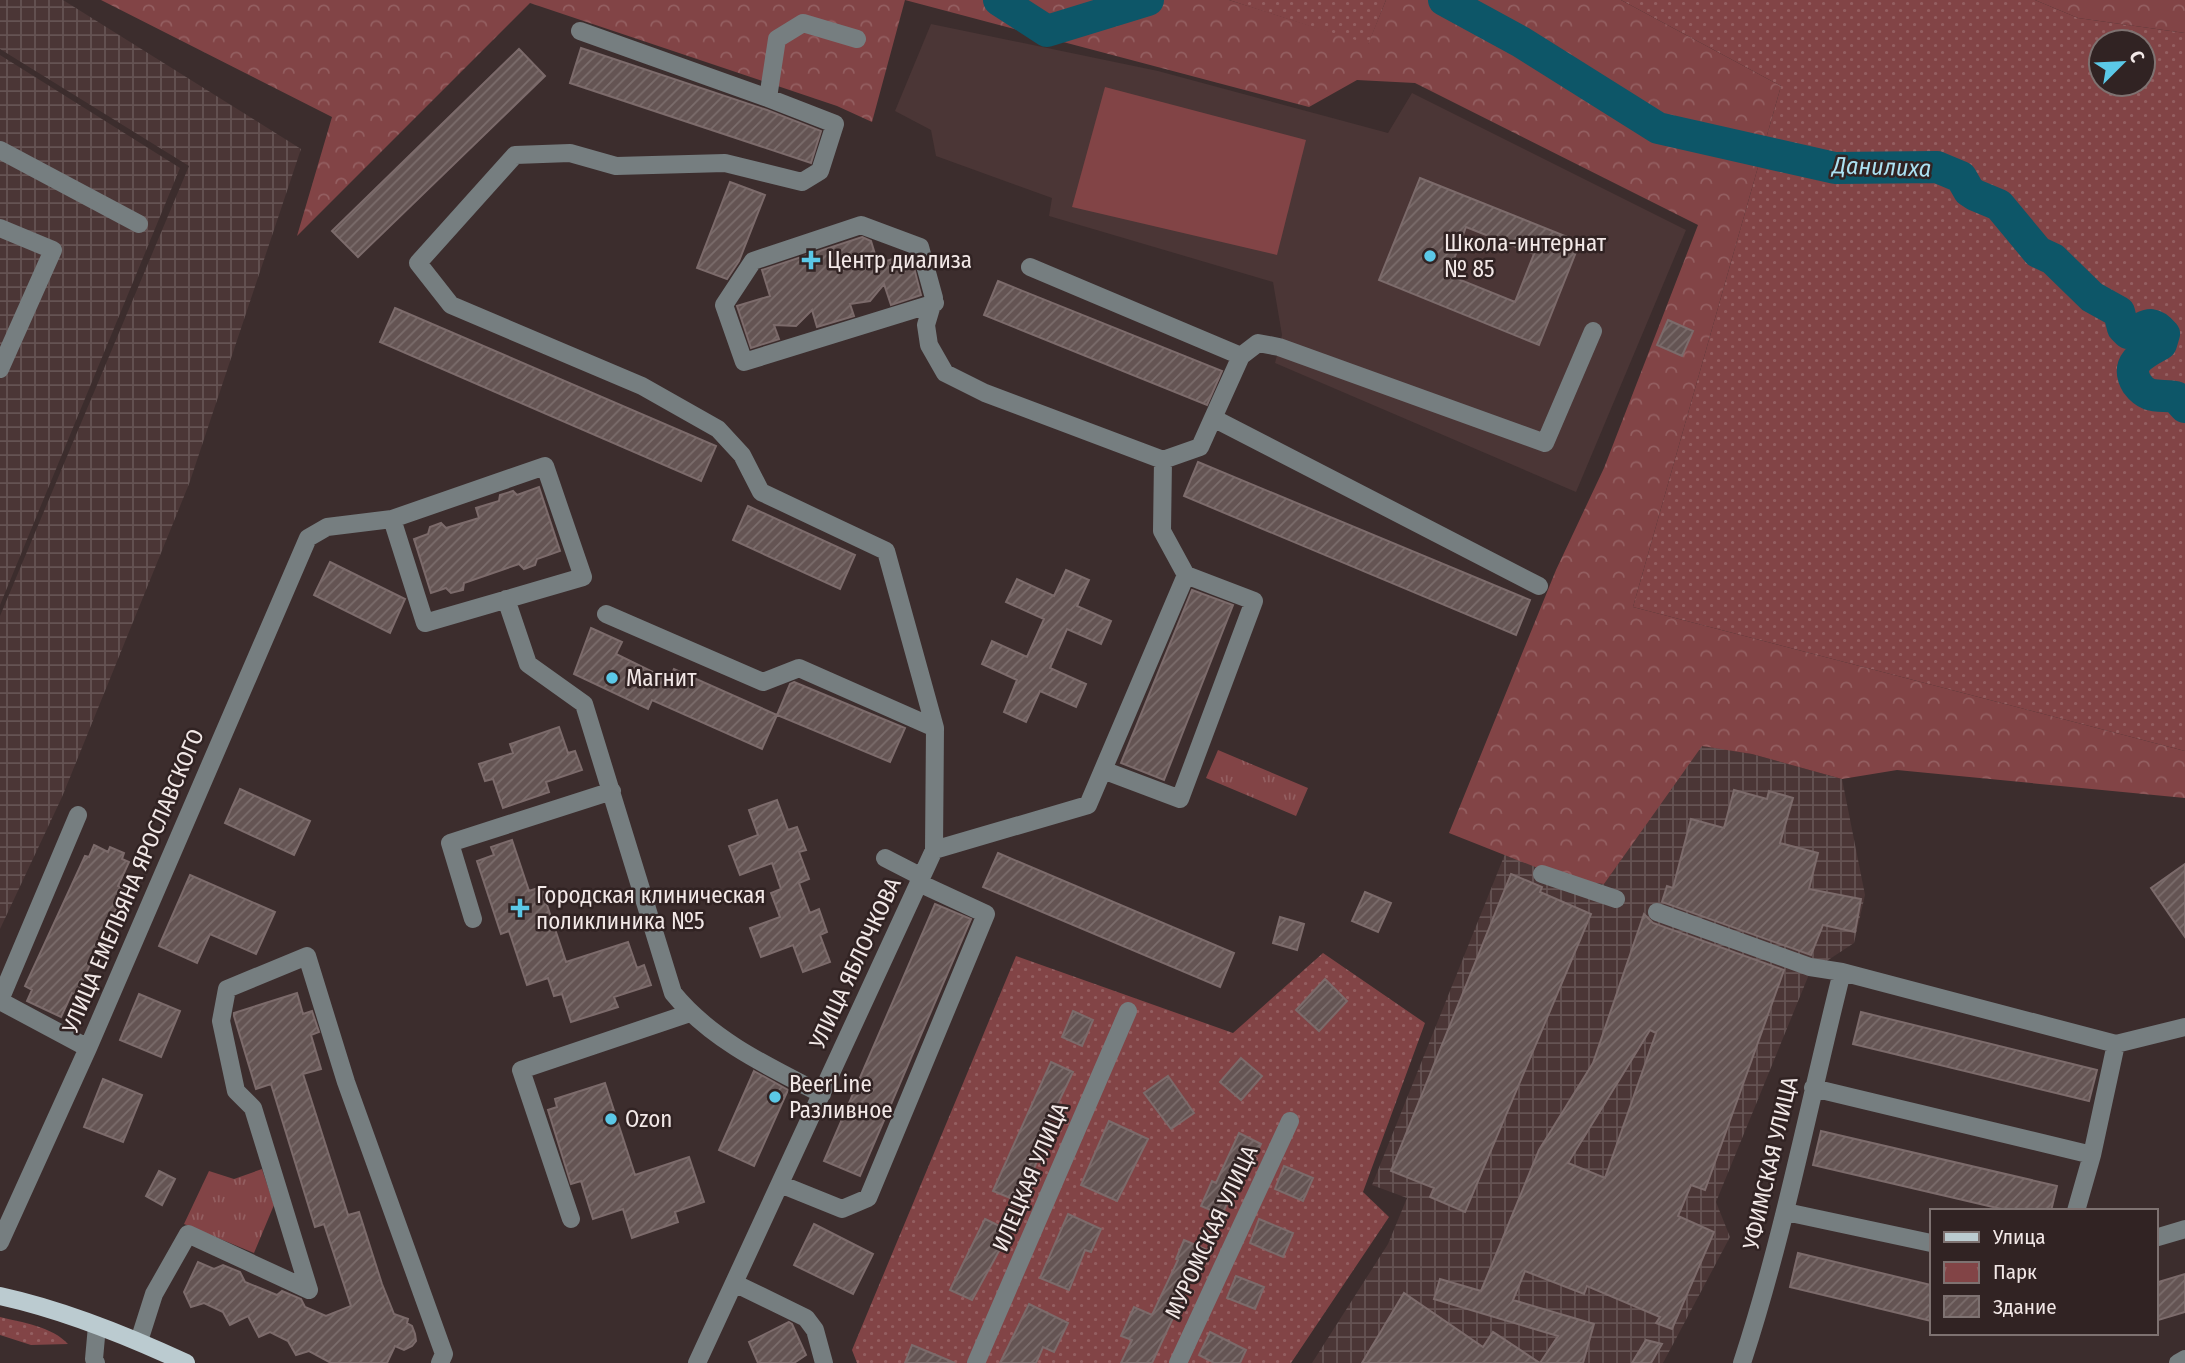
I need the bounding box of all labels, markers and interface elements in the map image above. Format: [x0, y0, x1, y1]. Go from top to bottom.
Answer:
north arrow [2087, 28, 2157, 98]
text: С [2125, 47, 2150, 66]
water label: Данилиха [1830, 151, 1932, 183]
place label: Школа-интернат № 85 [1444, 229, 1607, 283]
place label: Центр диализа [827, 246, 972, 274]
marker: Школа-интернат № 85 [1422, 248, 1438, 264]
marker: Центр диализа [801, 250, 821, 270]
place label: Магнит [626, 664, 697, 692]
marker: Магнит [604, 670, 620, 686]
street label: УЛИЦА ЕМЕЛЬЯНА ЯРОСЛАВСКОГО [56, 725, 210, 1038]
street label: УЛИЦА ЯБЛОЧКОВА [803, 873, 907, 1054]
place label: Городская клиническая поликлиника №5 [536, 881, 766, 935]
marker: Городская клиническая поликлиника №5 [510, 898, 530, 918]
place label: BeerLine Разливное [789, 1070, 893, 1124]
street label: УФИМСКАЯ УЛИЦА [1736, 1074, 1803, 1253]
marker: BeerLine Разливное [767, 1089, 783, 1105]
street label: ИЛЕЦКАЯ УЛИЦА [986, 1098, 1074, 1256]
place label: Ozon [625, 1105, 672, 1133]
marker: Ozon [603, 1111, 619, 1127]
street label: МУРОМСКАЯ УЛИЦА [1159, 1141, 1263, 1323]
legend [1930, 1209, 2157, 1335]
text: Улица [1992, 1224, 2046, 1250]
text: Парк [1993, 1259, 2037, 1285]
text: Здание [1993, 1294, 2057, 1320]

